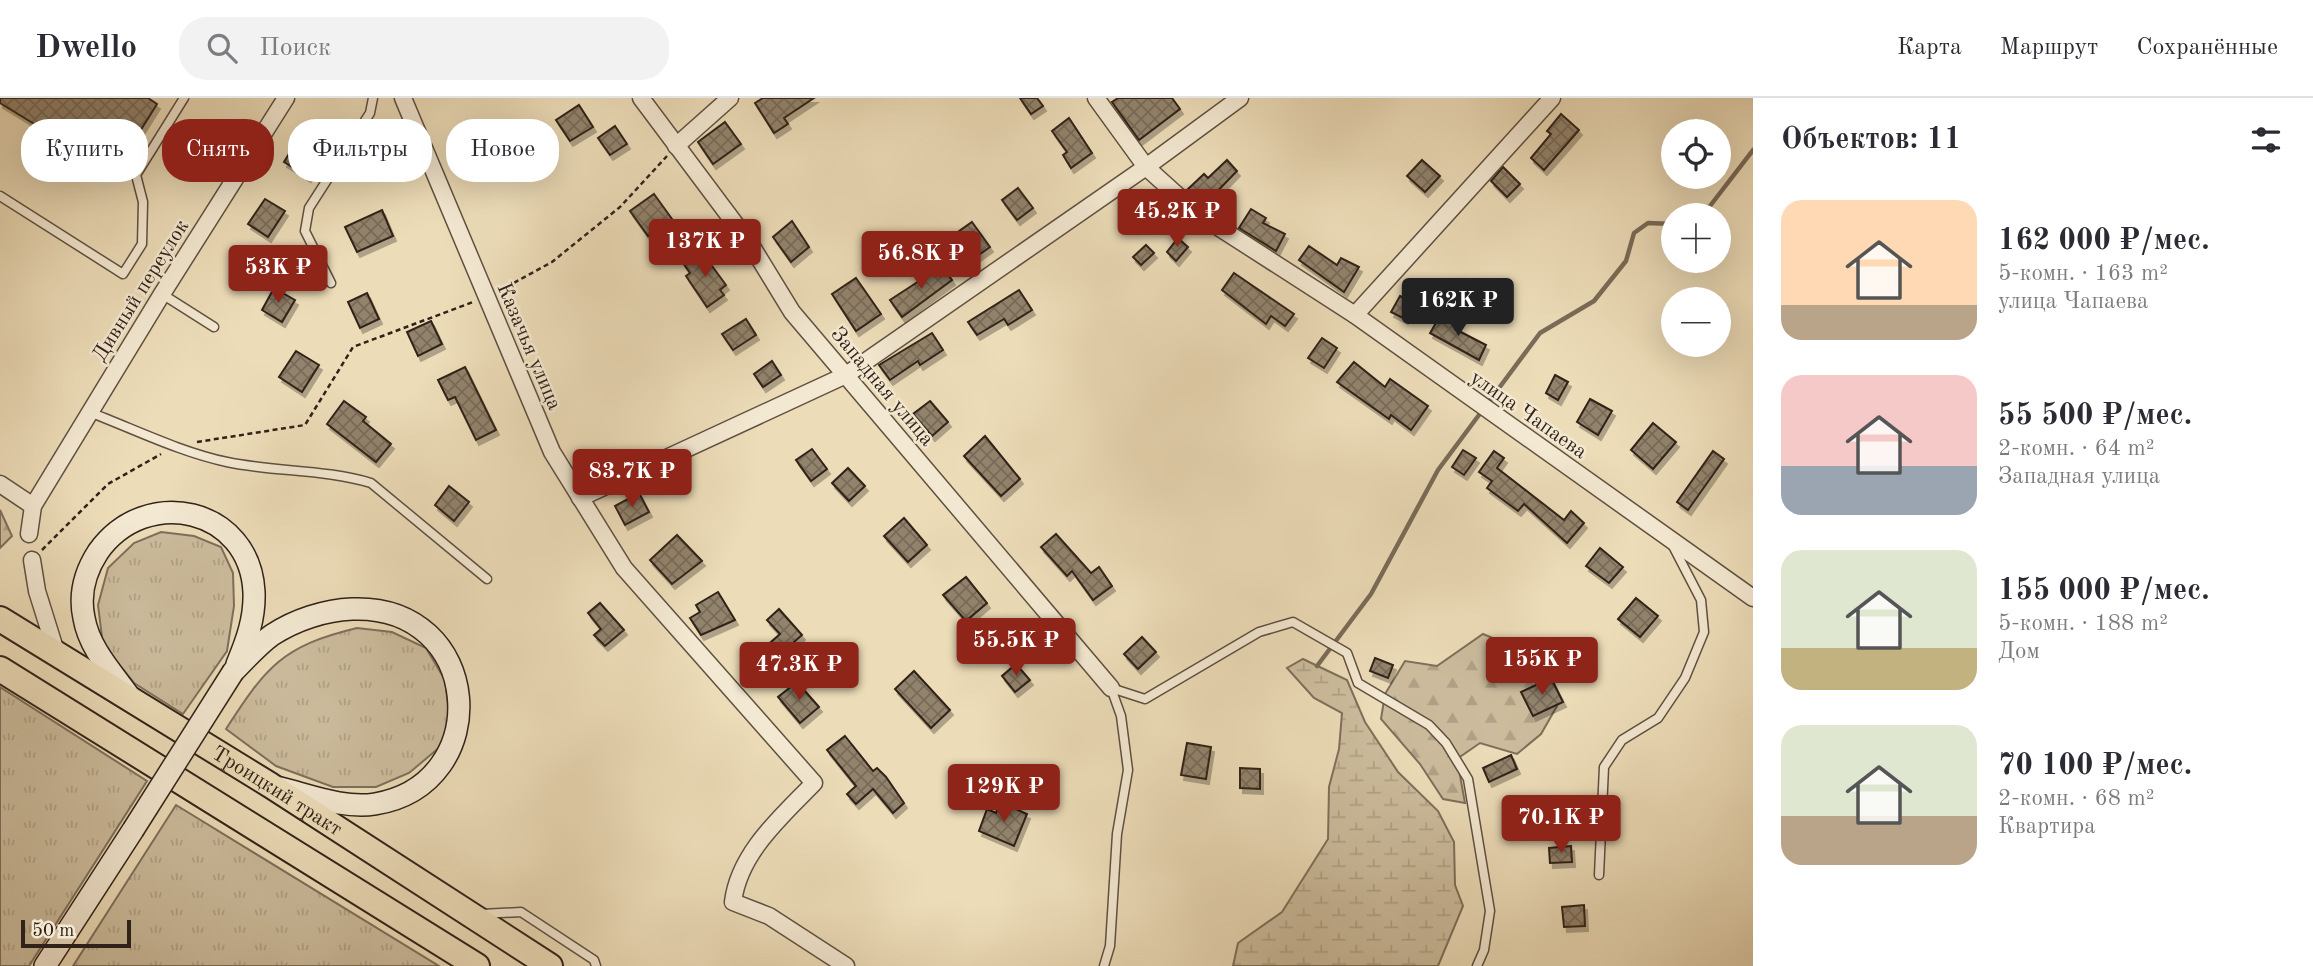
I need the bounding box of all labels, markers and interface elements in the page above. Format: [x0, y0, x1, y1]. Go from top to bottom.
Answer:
search box [179, 17, 669, 80]
icon: search [203, 29, 241, 67]
text: Dwello [35, 32, 137, 65]
text: Поиск [259, 35, 331, 61]
text: Карта [1897, 36, 1962, 60]
text: Маршрут [2000, 36, 2098, 60]
text: Сохранённые [2136, 36, 2278, 60]
chip: Купить [21, 119, 148, 182]
chip: Снять [162, 119, 274, 182]
chip: Фильтры [288, 119, 432, 182]
chip: Новое [446, 119, 559, 182]
map controls [1661, 119, 1731, 357]
button: locate [1661, 119, 1731, 189]
icon: filters [2247, 121, 2285, 159]
text: Объектов: 11 [1781, 125, 1961, 155]
pin: 45.2K ₽ [1112, 190, 1242, 249]
text: 45.2K ₽ [1134, 200, 1220, 223]
button: + [1661, 203, 1731, 273]
street label: Дивный переулок [89, 216, 194, 365]
pin: 137K ₽ [648, 220, 762, 279]
text: 162 000 ₽/мес. [1998, 226, 2210, 256]
icon: home [1837, 228, 1921, 312]
text: 137K ₽ [665, 230, 745, 253]
pin: 56.8K ₽ [856, 232, 986, 291]
text: 56.8K ₽ [878, 242, 964, 265]
pin: 53K ₽ [229, 246, 327, 305]
text: 53K ₽ [245, 256, 311, 279]
text: 5-комн. · 163 m² [1998, 262, 2168, 285]
pin: 162K ₽ [1401, 278, 1515, 338]
street label: Казачья улица [492, 280, 565, 413]
button: − [1661, 287, 1731, 357]
text: 162K ₽ [1418, 289, 1498, 312]
text: улица Чапаева [1998, 290, 2148, 313]
street label: Западная улица [826, 324, 937, 450]
street label: улица Чапаева [1466, 367, 1590, 463]
text: 55 500 ₽/мес. [1998, 401, 2192, 431]
icon: home [1837, 403, 1921, 487]
text: 2-комн. · 64 m² [1998, 437, 2155, 460]
pin: 83.7K ₽ [567, 450, 697, 509]
text: 83.7K ₽ [589, 460, 675, 483]
text: Западная улица [1998, 465, 2160, 488]
text: 155 000 ₽/мес. [1998, 576, 2210, 606]
icon: home [1837, 578, 1921, 662]
text: 5-комн. · 188 m² [1998, 612, 2168, 635]
pin: 55.5K ₽ [951, 618, 1081, 678]
text: 55.5K ₽ [973, 629, 1059, 652]
pin: 155K ₽ [1485, 638, 1599, 697]
text: Дом [1998, 640, 2040, 663]
pin: 47.3K ₽ [734, 642, 864, 702]
text: 155K ₽ [1502, 648, 1582, 671]
text: 47.3K ₽ [756, 653, 842, 676]
street label: Троицкий тракт [208, 743, 345, 841]
text: 70 100 ₽/мес. [1998, 751, 2192, 781]
icon: home [1837, 753, 1921, 837]
pin: 129K ₽ [947, 764, 1061, 824]
text: 129K ₽ [964, 775, 1044, 798]
text: 2-комн. · 68 m² [1998, 787, 2155, 810]
pin: 70.1K ₽ [1496, 796, 1626, 855]
text: 70.1K ₽ [1518, 806, 1604, 829]
text: Квартира [1998, 815, 2096, 838]
scale bar [21, 917, 131, 949]
text: 50 m [32, 922, 74, 941]

